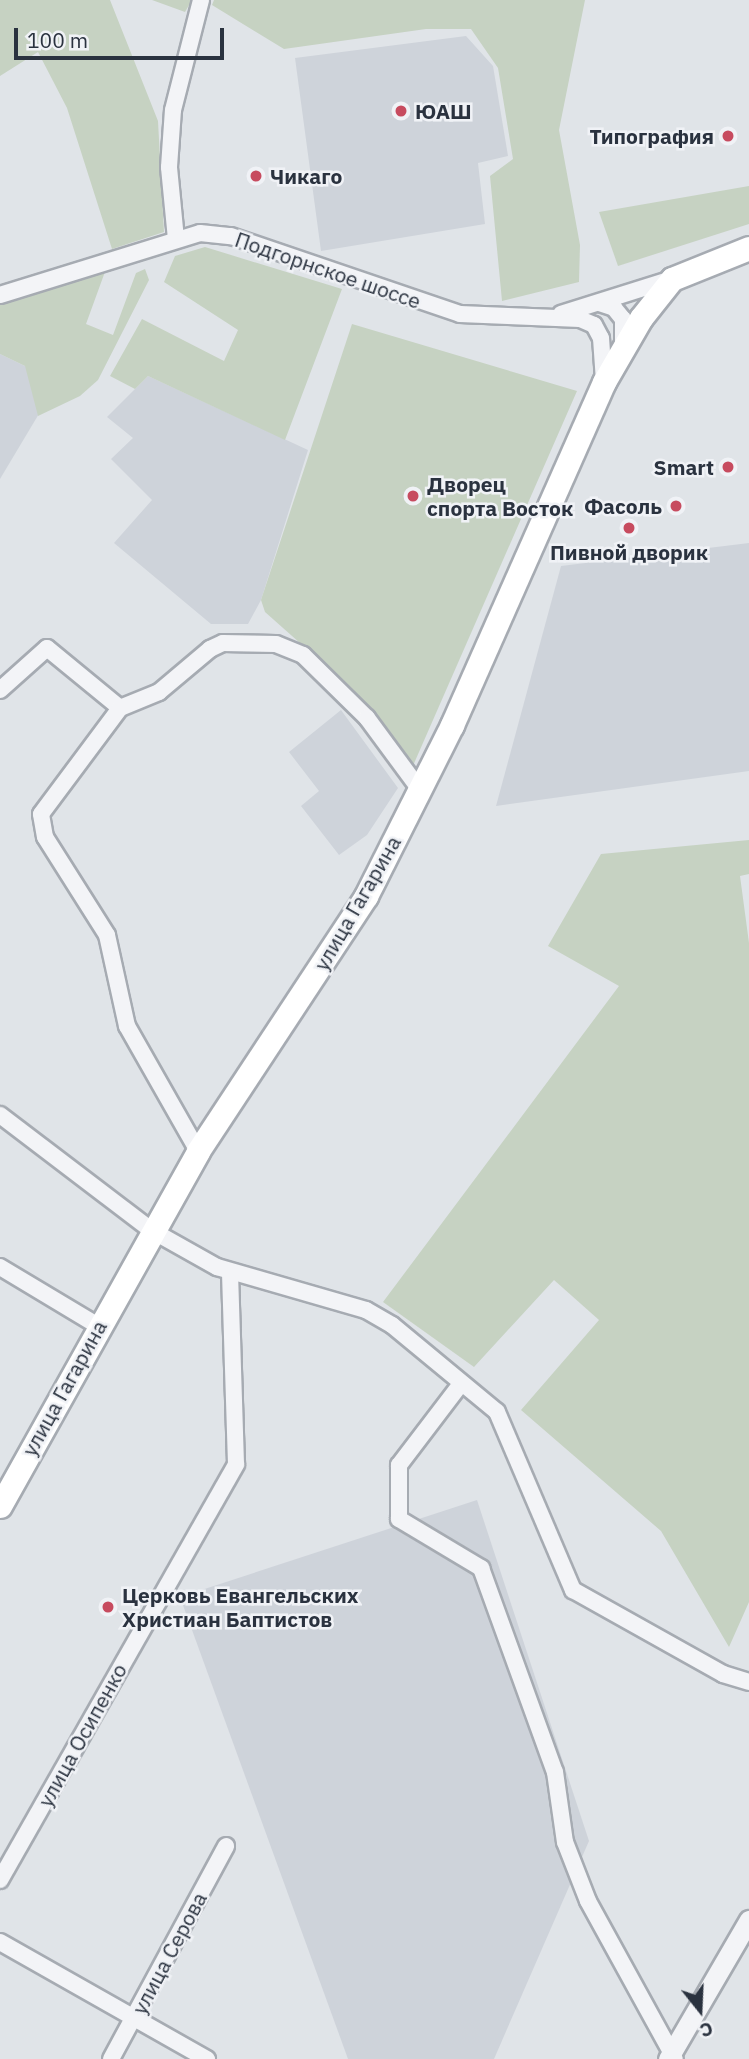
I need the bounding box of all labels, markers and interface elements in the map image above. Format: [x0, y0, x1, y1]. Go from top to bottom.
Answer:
scale bar [18, 14, 228, 58]
text: 100 m [27, 26, 88, 54]
place label: ЮАШ [415, 98, 472, 124]
marker: ЮАШ [393, 103, 409, 119]
place label: Типография [589, 123, 714, 149]
marker: Типография [720, 128, 736, 144]
place label: Чикаго [270, 163, 342, 189]
marker: Чикаго [248, 168, 264, 184]
street label: Подгорнское шоссе [232, 226, 424, 314]
place label: Smart [654, 454, 714, 480]
marker: Smart [720, 459, 736, 475]
place label: Дворец спорта Восток [427, 471, 573, 521]
marker: Дворец спорта Восток [405, 488, 421, 504]
place label: Фасоль [584, 493, 662, 519]
marker: Фасоль [668, 498, 684, 514]
marker: Пивной дворик [621, 520, 637, 536]
place label: Пивной дворик [550, 539, 708, 565]
street label: улица Гагарина [308, 831, 406, 975]
street label: улица Гагарина [16, 1316, 112, 1460]
place label: Церковь Евангельских Христиан Баптистов [122, 1582, 359, 1632]
marker: Церковь Евангельских Христиан Баптистов [100, 1599, 116, 1615]
street label: улица Осипенко [32, 1659, 132, 1811]
street label: улица Серова [126, 1888, 212, 2018]
north arrow [665, 1975, 735, 2045]
text: С [697, 2017, 716, 2043]

